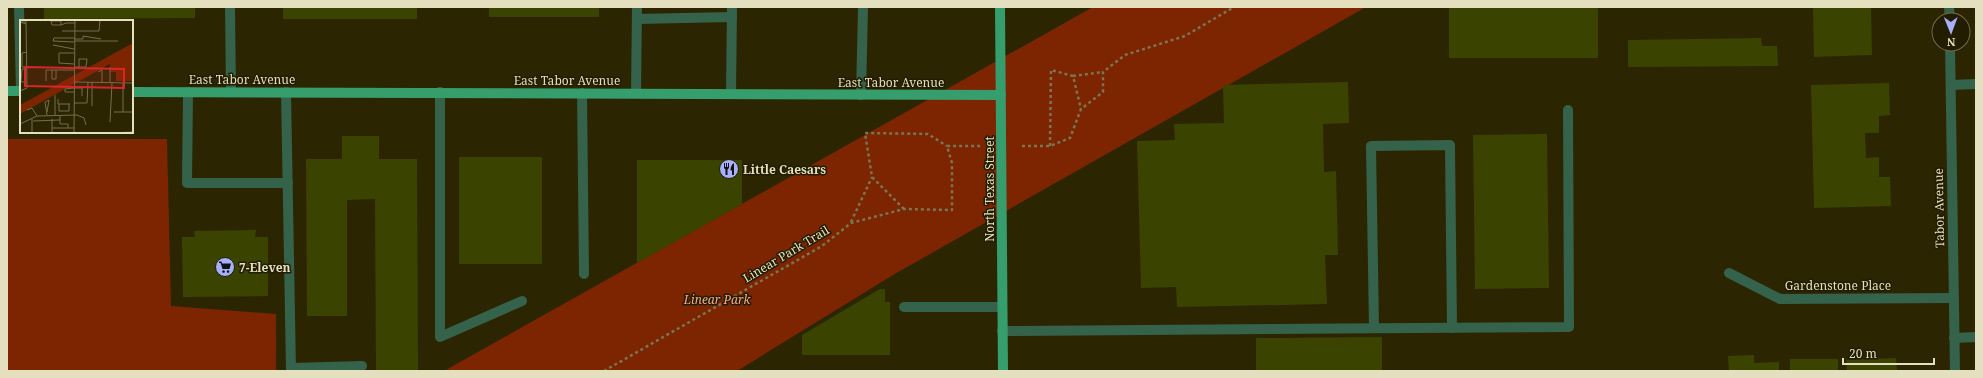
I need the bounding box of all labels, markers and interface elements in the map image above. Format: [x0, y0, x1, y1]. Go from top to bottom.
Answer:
north arrow [1931, 12, 1971, 52]
inset map [20, 20, 133, 133]
text: N [1946, 35, 1956, 50]
street label: East Tabor Avenue [189, 71, 295, 88]
street label: East Tabor Avenue [514, 72, 620, 89]
street label: East Tabor Avenue [838, 74, 944, 91]
street label: North Texas Street [981, 136, 998, 242]
restaurant icon: Little Caesars [718, 158, 740, 180]
place label: Little Caesars [743, 161, 826, 178]
street label: Tabor Avenue [1930, 168, 1948, 248]
street label: Linear Park Trail [740, 221, 833, 286]
supermarket icon: 7-Eleven [214, 256, 236, 278]
place label: 7-Eleven [239, 259, 291, 276]
street label: Gardenstone Place [1785, 277, 1891, 294]
park label: Linear Park [683, 291, 752, 308]
scale bar [1843, 340, 1934, 366]
text: 20 m [1849, 345, 1877, 362]

